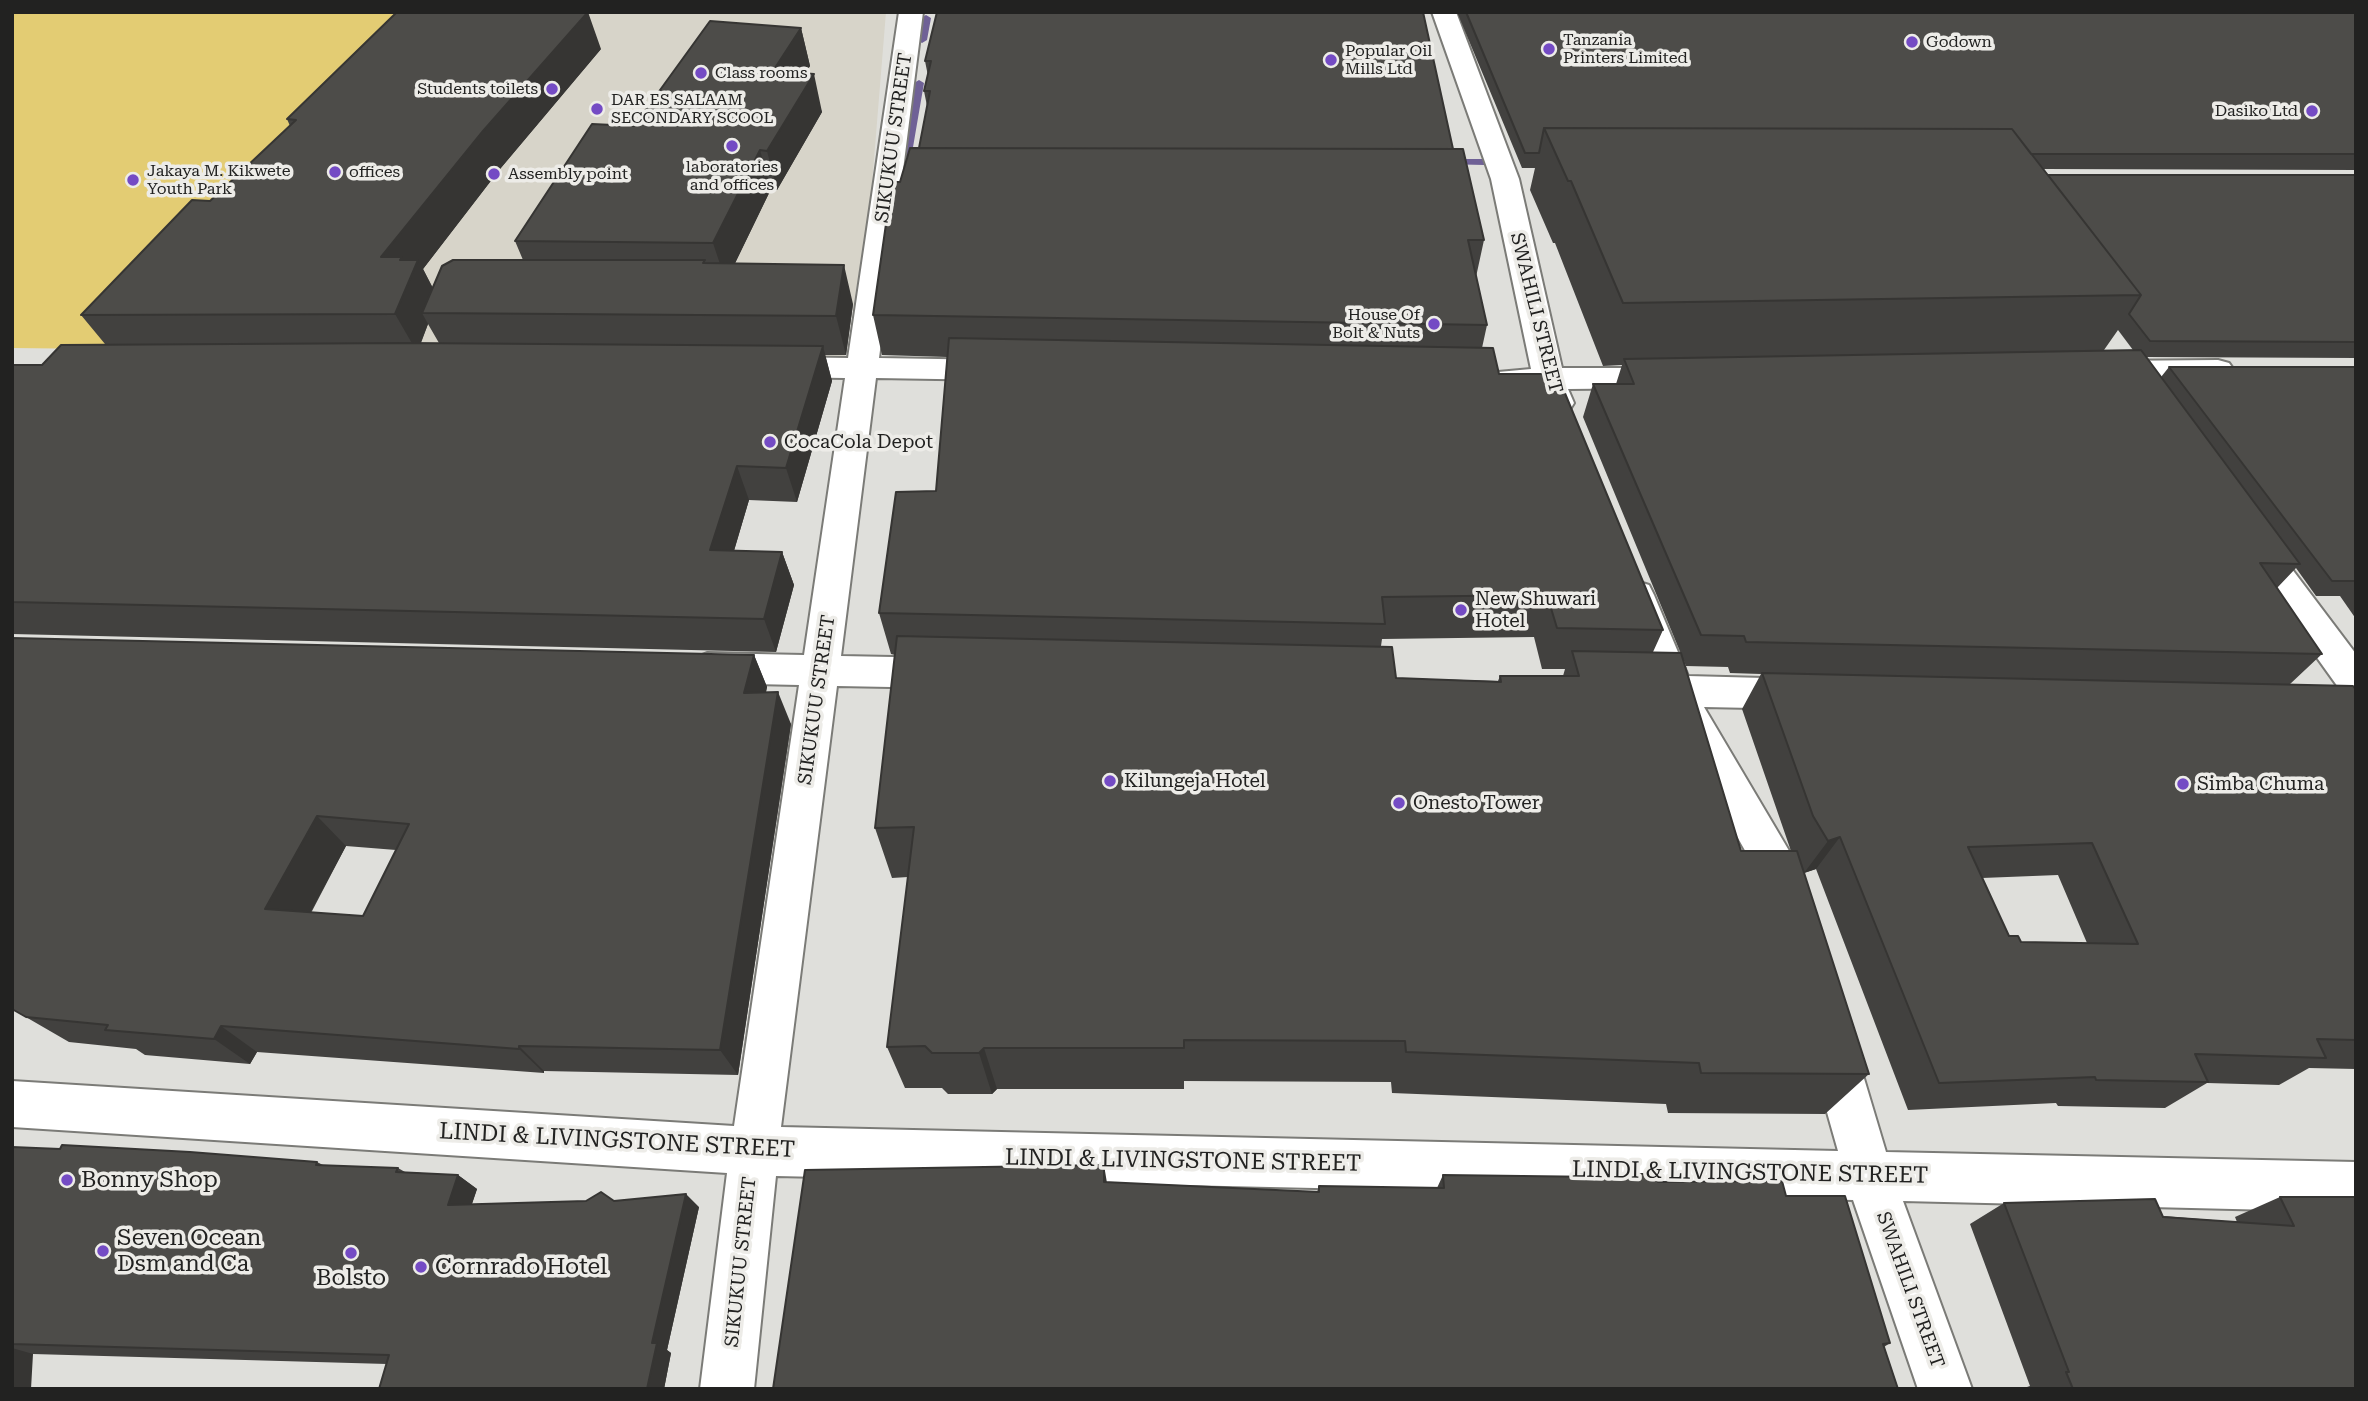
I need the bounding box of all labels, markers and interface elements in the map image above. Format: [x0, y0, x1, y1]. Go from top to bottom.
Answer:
place label: Tanzania Printers Limited [1563, 30, 1688, 68]
place label: Godown [1926, 32, 1992, 52]
marker: Godown [1904, 34, 1920, 50]
place label: Popular Oil Mills Ltd [1345, 41, 1432, 79]
marker: Tanzania Printers Limited [1541, 41, 1557, 57]
street label: SIKUKUU STREET [871, 52, 917, 224]
marker: Popular Oil Mills Ltd [1323, 52, 1339, 68]
place label: Class rooms [715, 63, 808, 83]
marker: Class rooms [693, 65, 709, 81]
place label: Students toilets [417, 79, 538, 99]
marker: Students toilets [544, 81, 560, 97]
place label: DAR ES SALAAM SECONDARY SCOOL [611, 90, 773, 128]
marker: DAR ES SALAAM SECONDARY SCOOL [589, 101, 605, 117]
place label: Dasiko Ltd [2215, 101, 2298, 121]
marker: Dasiko Ltd [2304, 103, 2320, 119]
marker: laboratories and offices [724, 138, 740, 154]
place label: laboratories and offices [686, 157, 778, 195]
place label: Jakaya M. Kikwete Youth Park [147, 161, 290, 199]
place label: offices [349, 162, 400, 182]
marker: offices [327, 164, 343, 180]
place label: Assembly point [508, 164, 628, 184]
marker: Assembly point [486, 166, 502, 182]
marker: Jakaya M. Kikwete Youth Park [125, 172, 141, 188]
street label: SWAHILI STREET [1505, 230, 1567, 396]
place label: House Of Bolt & Nuts [1332, 305, 1420, 343]
marker: House Of Bolt & Nuts [1426, 316, 1442, 332]
place label: CocaCola Depot [784, 431, 933, 453]
marker: CocaCola Depot [762, 434, 778, 450]
place label: New Shuwari Hotel [1475, 588, 1596, 632]
marker: New Shuwari Hotel [1453, 602, 1469, 618]
street label: SIKUKUU STREET [794, 614, 840, 786]
place label: Kilungeja Hotel [1124, 770, 1266, 792]
marker: Kilungeja Hotel [1102, 773, 1118, 789]
place label: Simba Chuma [2197, 773, 2324, 795]
marker: Simba Chuma [2175, 776, 2191, 792]
place label: Onesto Tower [1413, 792, 1540, 814]
marker: Onesto Tower [1391, 795, 1407, 811]
street label: LINDI & LIVINGSTONE STREET [438, 1118, 796, 1164]
street label: LINDI & LIVINGSTONE STREET [1005, 1144, 1361, 1178]
street label: LINDI & LIVINGSTONE STREET [1572, 1156, 1928, 1190]
place label: Bonny Shop [81, 1166, 218, 1194]
marker: Bonny Shop [59, 1172, 75, 1188]
street label: SIKUKUU STREET [721, 1176, 761, 1348]
street label: SWAHILI STREET [1871, 1209, 1949, 1371]
place label: Seven Ocean Dsm and Ca [117, 1224, 261, 1278]
marker: Seven Ocean Dsm and Ca [95, 1243, 111, 1259]
marker: Bolsto [343, 1245, 359, 1261]
place label: Cornrado Hotel [435, 1253, 607, 1281]
marker: Cornrado Hotel [413, 1259, 429, 1275]
place label: Bolsto [316, 1264, 386, 1292]

